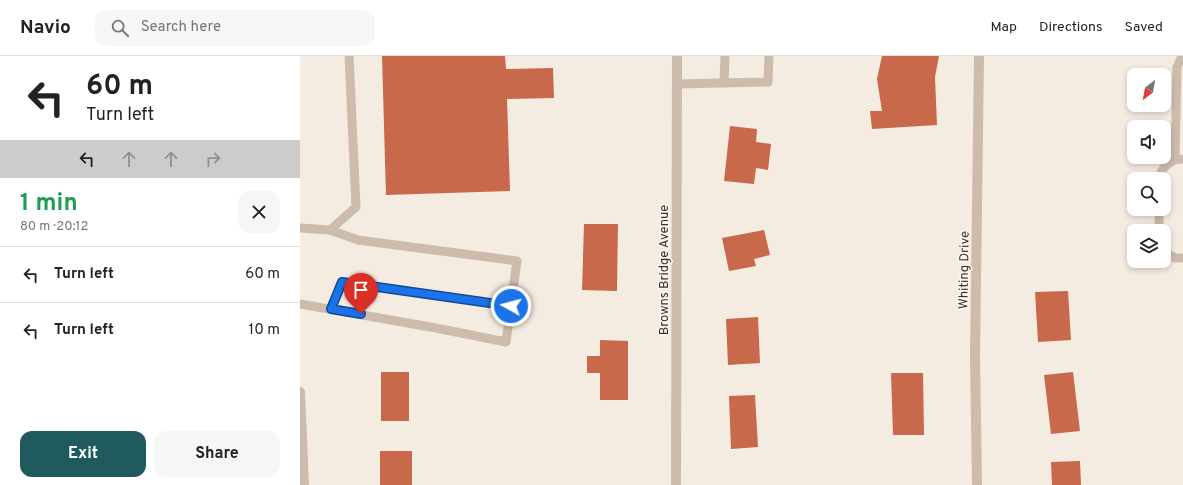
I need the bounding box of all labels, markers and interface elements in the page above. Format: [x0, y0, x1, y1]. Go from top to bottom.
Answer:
search box [95, 10, 375, 46]
text: Navio [20, 16, 71, 40]
icon: search [109, 17, 131, 39]
text: Search here [141, 18, 221, 37]
text: Map [991, 19, 1017, 36]
text: Directions [1039, 19, 1103, 36]
text: Saved [1125, 19, 1163, 36]
north arrow [1127, 68, 1171, 112]
map controls [1127, 68, 1171, 268]
text: 60 m [86, 69, 153, 105]
icon: left [20, 72, 72, 124]
text: Turn left [86, 104, 154, 127]
button: sound [1127, 120, 1171, 164]
icon: left [76, 148, 98, 170]
icon: ahead [118, 148, 140, 170]
icon: ahead [160, 148, 182, 170]
icon: right [202, 148, 224, 170]
button: search [1127, 172, 1171, 216]
text: 1 min [20, 189, 78, 219]
button: close [238, 191, 280, 233]
street label: Browns Bridge Avenue [657, 205, 673, 335]
text: 80 m · 20:12 [20, 219, 88, 235]
button: layers [1127, 224, 1171, 268]
street label: Whiting Drive [956, 231, 974, 309]
icon: left [20, 264, 42, 286]
text: Turn left [54, 265, 114, 284]
text: 60 m [245, 265, 280, 284]
pin [344, 273, 378, 314]
icon: arrive [350, 279, 372, 301]
position arrow [490, 285, 532, 327]
icon: left [20, 320, 42, 342]
text: Turn left [54, 321, 114, 340]
text: 10 m [249, 321, 280, 340]
button: Exit [20, 431, 146, 477]
button: Share [154, 431, 280, 477]

